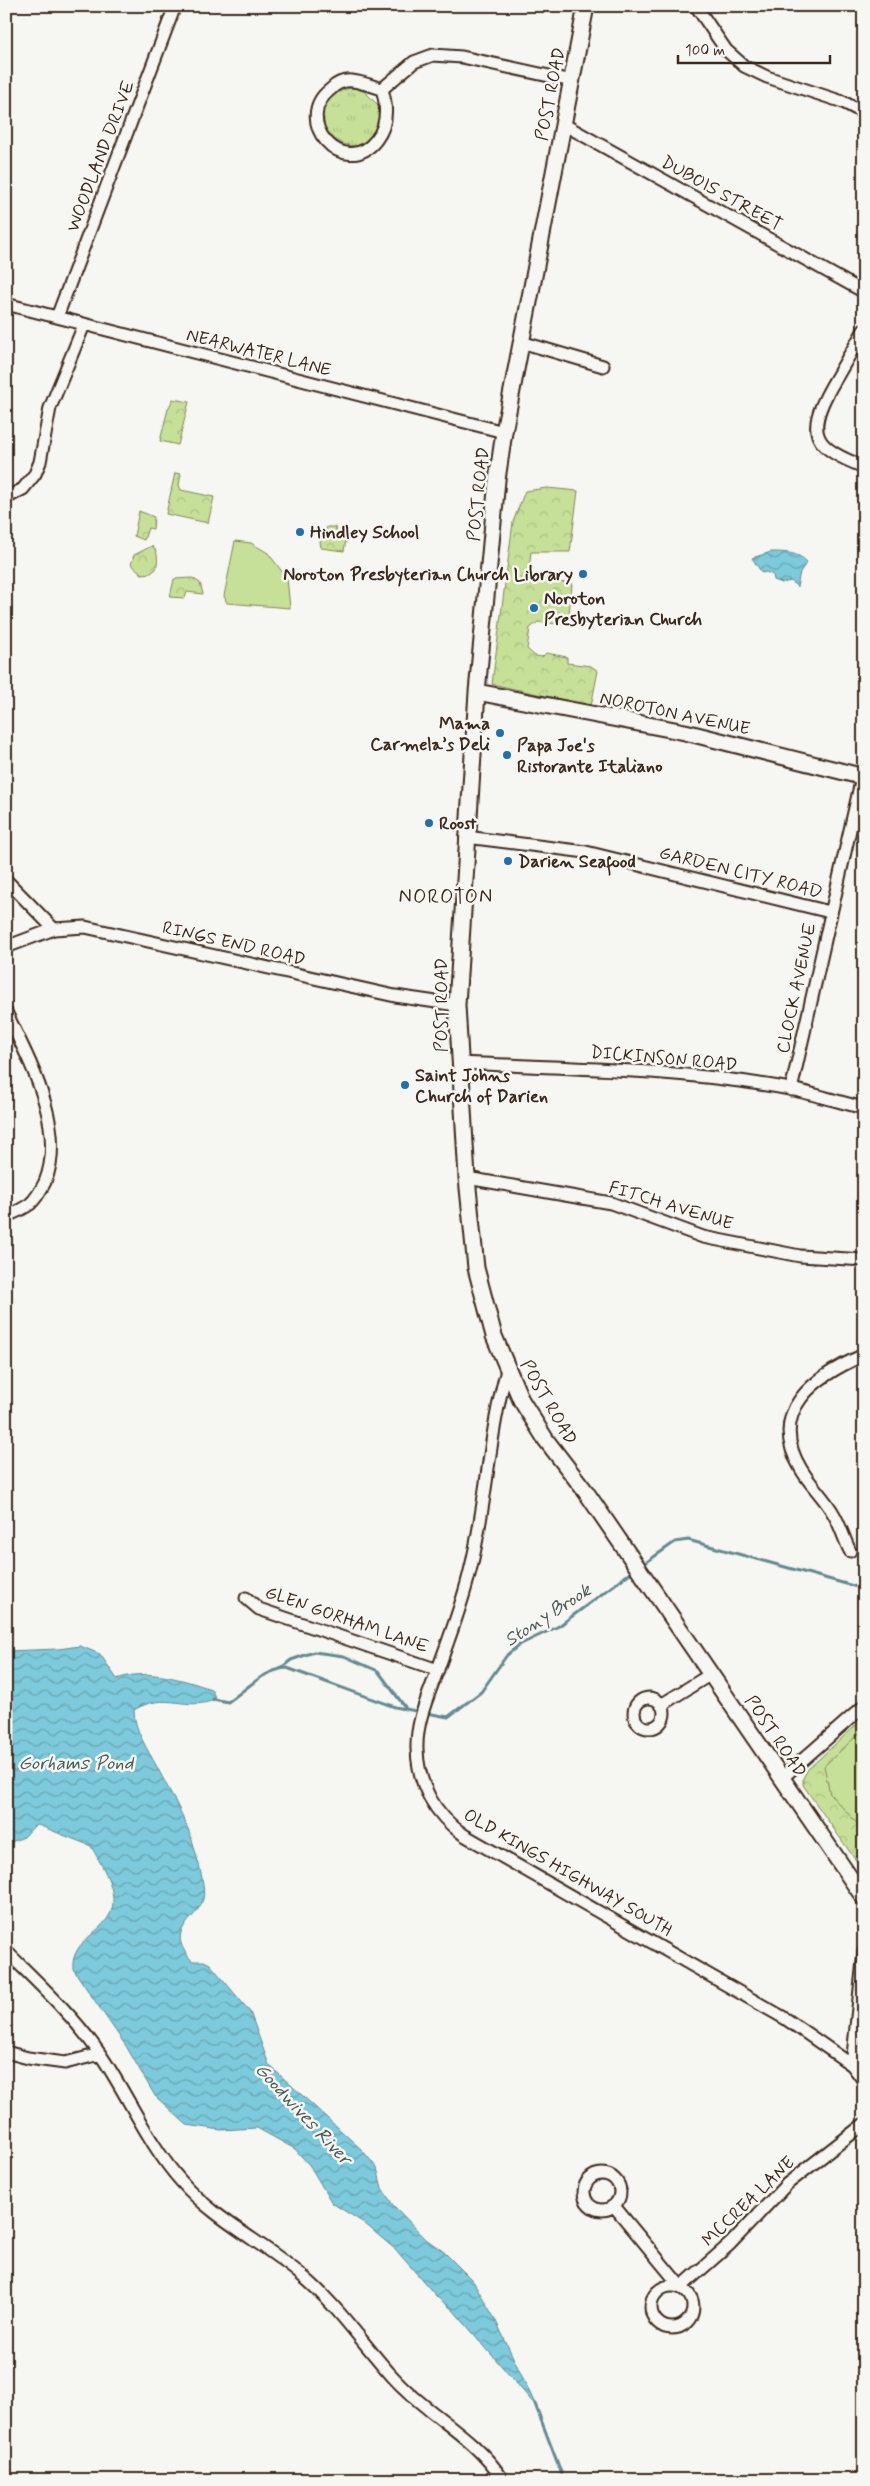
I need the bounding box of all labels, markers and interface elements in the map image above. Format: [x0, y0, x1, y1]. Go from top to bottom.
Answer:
scale bar [678, 32, 830, 64]
text: 100 m [685, 41, 725, 61]
street label: POST ROAD [530, 45, 572, 143]
street label: WOODLAND DRIVE [61, 77, 141, 235]
street label: DUBOIS STREET [657, 151, 786, 237]
street label: NEARWATER LANE [184, 323, 334, 383]
street label: POST ROAD [462, 446, 496, 542]
place label: Hindley School [310, 521, 419, 545]
marker: Hindley School [294, 526, 306, 538]
place label: Noroton Presbyterian Church Library [283, 563, 573, 587]
marker: Noroton Presbyterian Church Library [577, 568, 589, 580]
place label: Noroton Presbyterian Church [544, 587, 702, 632]
marker: Noroton Presbyterian Church [528, 602, 540, 614]
street label: NOROTON AVENUE [598, 686, 752, 742]
place label: Mama Carmela’s Deli [370, 712, 490, 757]
marker: Mama Carmela’s Deli [494, 727, 506, 739]
place label: Papa Joe's Ristorante Italiano [517, 734, 662, 779]
marker: Papa Joe's Ristorante Italiano [501, 749, 513, 761]
place label: Roost [439, 812, 477, 836]
marker: Roost [423, 817, 435, 829]
street label: GARDEN CITY ROAD [657, 841, 825, 905]
place label: Darien Seafood [518, 850, 636, 876]
marker: Darien Seafood [502, 855, 514, 867]
district label: NOROTON [399, 884, 493, 911]
street label: RINGS END ROAD [160, 916, 308, 972]
street label: CLOCK AVENUE [771, 921, 823, 1056]
street label: POST ROAD [430, 958, 454, 1052]
street label: DICKINSON ROAD [589, 1041, 739, 1077]
place label: Saint Johns Church of Darien [415, 1064, 548, 1109]
marker: Saint Johns Church of Darien [399, 1079, 411, 1091]
street label: FITCH AVENUE [606, 1176, 736, 1236]
street label: POST ROAD [514, 1356, 582, 1449]
water label: Stony Brook [500, 1577, 597, 1653]
street label: GLEN GORHAM LANE [262, 1581, 432, 1659]
street label: POST ROAD [739, 1691, 812, 1782]
water label: Gorhams Pond [19, 1751, 135, 1776]
street label: OLD KINGS HIGHWAY SOUTH [459, 1803, 676, 1942]
water label: Goodwives River [249, 2058, 359, 2173]
street label: MCCREA LANE [697, 2151, 800, 2252]

